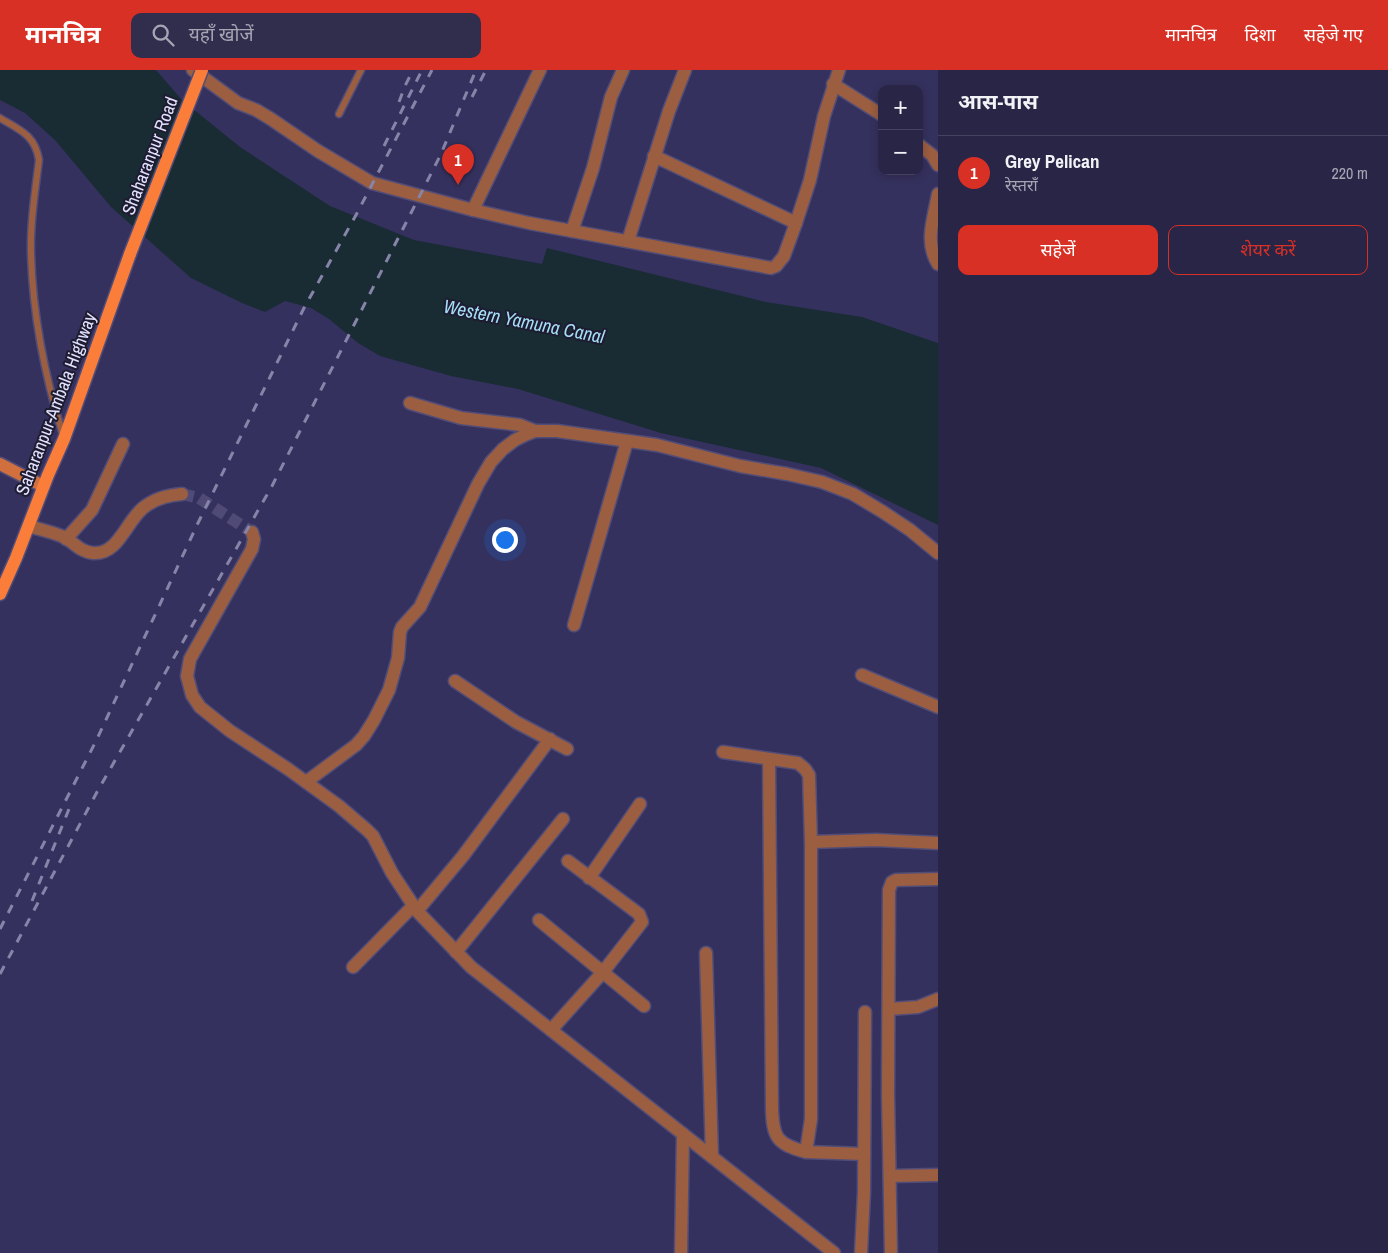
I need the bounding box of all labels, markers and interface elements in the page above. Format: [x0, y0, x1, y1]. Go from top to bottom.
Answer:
search box [131, 13, 481, 58]
text: मानचित्र [25, 18, 101, 50]
icon: search [149, 21, 177, 49]
text: यहाँ खोजें [189, 21, 254, 47]
text: मानचित्र [1165, 22, 1217, 47]
text: दिशा [1245, 22, 1276, 47]
text: सहेजे गए [1304, 22, 1363, 47]
map controls [878, 85, 923, 175]
button: + [878, 85, 923, 130]
text: आस-पास [958, 87, 1038, 116]
street label: Shaharanpur Road [116, 93, 184, 219]
button: − [878, 130, 923, 175]
pin: 1 [442, 144, 474, 185]
text: Grey Pelican [1005, 148, 1099, 174]
text: 1 [970, 162, 978, 184]
text: 220 m [1332, 162, 1368, 184]
text: रेस्तराँ [1005, 174, 1038, 196]
button: सहेजें [958, 225, 1158, 275]
button: शेयर करें [1168, 225, 1368, 275]
water label: Western Yamuna Canal [441, 293, 607, 349]
street label: Saharanpur-Ambala Highway [9, 308, 102, 499]
your location [492, 527, 518, 553]

